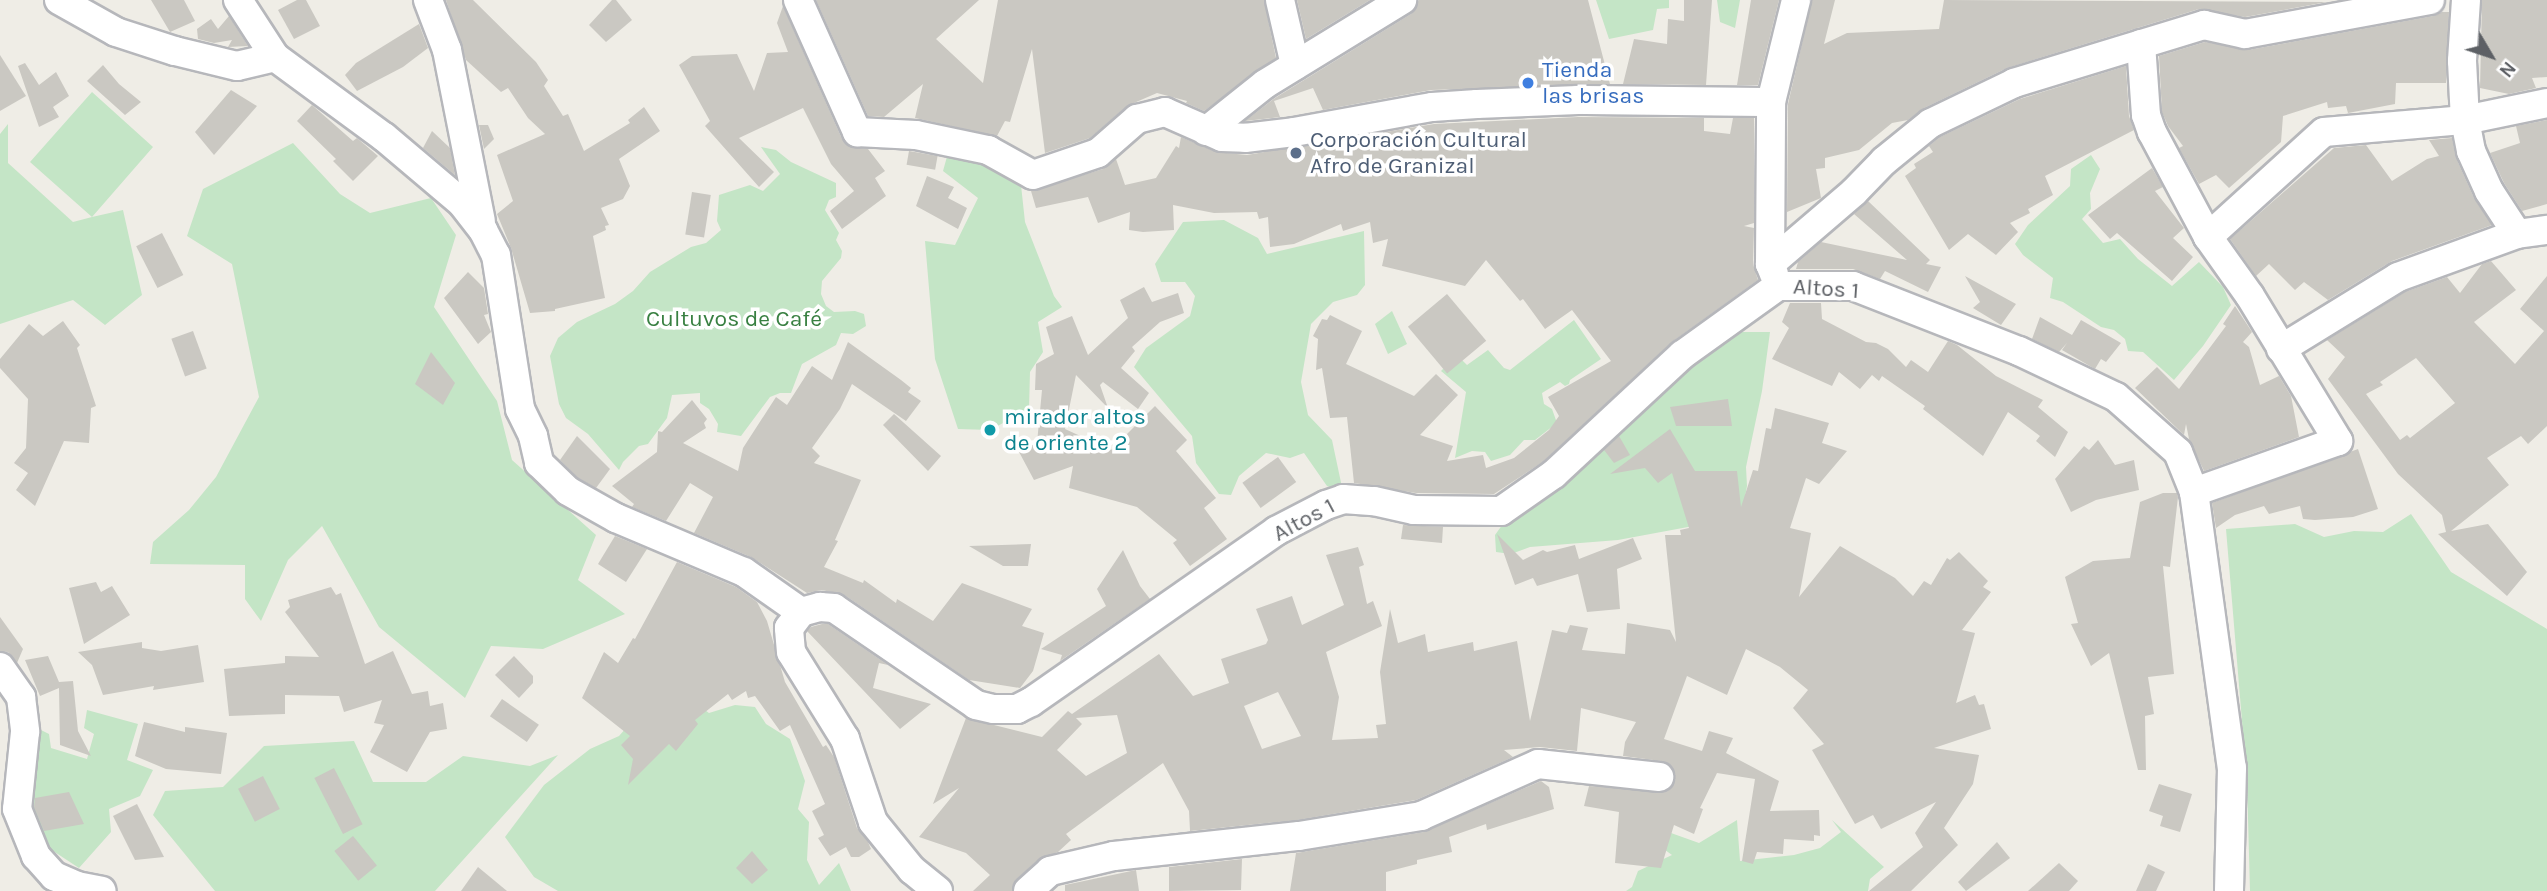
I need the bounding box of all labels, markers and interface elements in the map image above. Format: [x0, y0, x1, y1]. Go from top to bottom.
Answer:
north arrow [2456, 21, 2526, 91]
place label: Tienda las brisas [1542, 56, 1644, 110]
text: N [2494, 57, 2520, 81]
marker: Tienda las brisas [1520, 75, 1536, 91]
place label: Corporación Cultural Afro de Granizal [1310, 126, 1527, 180]
marker: Corporación Cultural Afro de Granizal [1288, 145, 1304, 161]
street label: Altos 1 [1792, 273, 1860, 305]
park label: Cultuvos de Café [646, 305, 822, 333]
place label: mirador altos de oriente 2 [1004, 403, 1146, 457]
marker: mirador altos de oriente 2 [982, 422, 998, 438]
street label: Altos 1 [1268, 492, 1340, 548]

